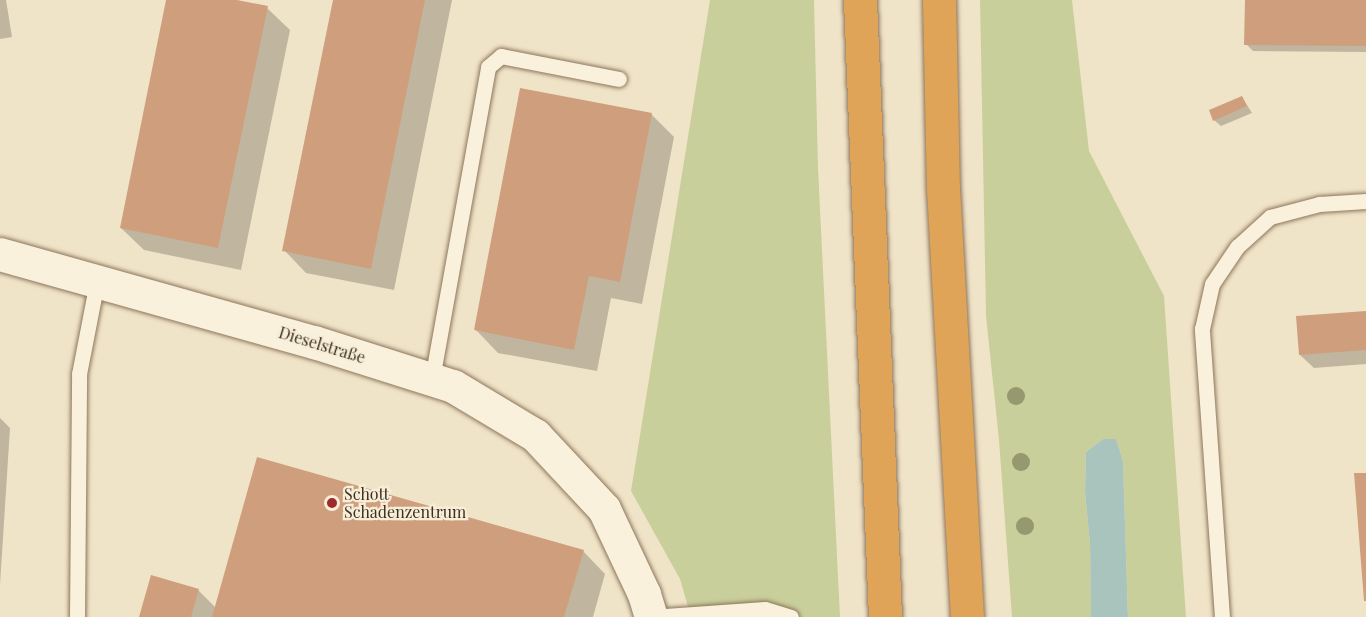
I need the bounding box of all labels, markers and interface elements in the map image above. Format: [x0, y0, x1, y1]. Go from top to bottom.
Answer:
street label: Dieselstraße [276, 323, 368, 367]
place label: Schott Schadenzentrum [344, 484, 466, 522]
marker: Schott Schadenzentrum [325, 496, 339, 510]

